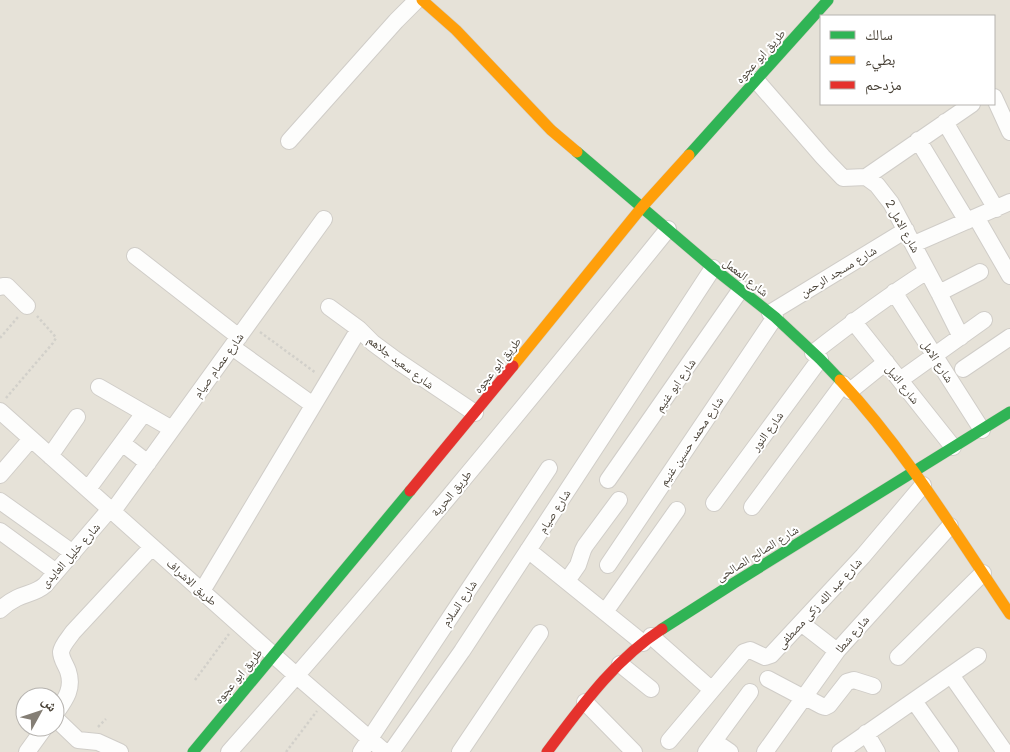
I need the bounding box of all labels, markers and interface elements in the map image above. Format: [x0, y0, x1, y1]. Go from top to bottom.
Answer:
legend [820, 15, 995, 105]
text: سالك [865, 25, 893, 44]
street label: طريق ابو عجوه [732, 26, 789, 86]
text: بطيء [865, 50, 895, 72]
text: مزدحم [865, 75, 902, 95]
street label: شارع الامل 2 [881, 197, 924, 256]
street label: شارع مسجد الرحمن [797, 242, 880, 301]
street label: شارع المعمل [720, 255, 772, 300]
street label: شارع عصام صيام [189, 330, 247, 401]
street label: شارع سعيد جلاهم [364, 332, 437, 393]
street label: طريق ابو عجوه [470, 334, 524, 396]
street label: شارع الامل [918, 337, 957, 386]
street label: شارع ابو غنيم [651, 355, 700, 415]
street label: شارع النيل [882, 361, 923, 408]
street label: شارع محمد حسين غنيم [656, 394, 727, 489]
street label: شارع النور [747, 408, 787, 455]
street label: طريق الحرية [427, 467, 475, 519]
street label: شارع صيام [534, 486, 574, 536]
street label: شارع خليل العايدى [37, 519, 104, 591]
street label: شارع الصالح الصالحى [713, 522, 802, 585]
street label: طريق الاشراف [164, 555, 220, 609]
street label: شارع عبد الله زكى مصطفى [773, 555, 866, 652]
street label: شارع السلام [438, 577, 481, 630]
street label: شارع شطا [832, 612, 873, 656]
street label: طريق ابو عجوه [211, 645, 266, 707]
north arrow [15, 687, 65, 737]
text: ش [38, 692, 62, 715]

